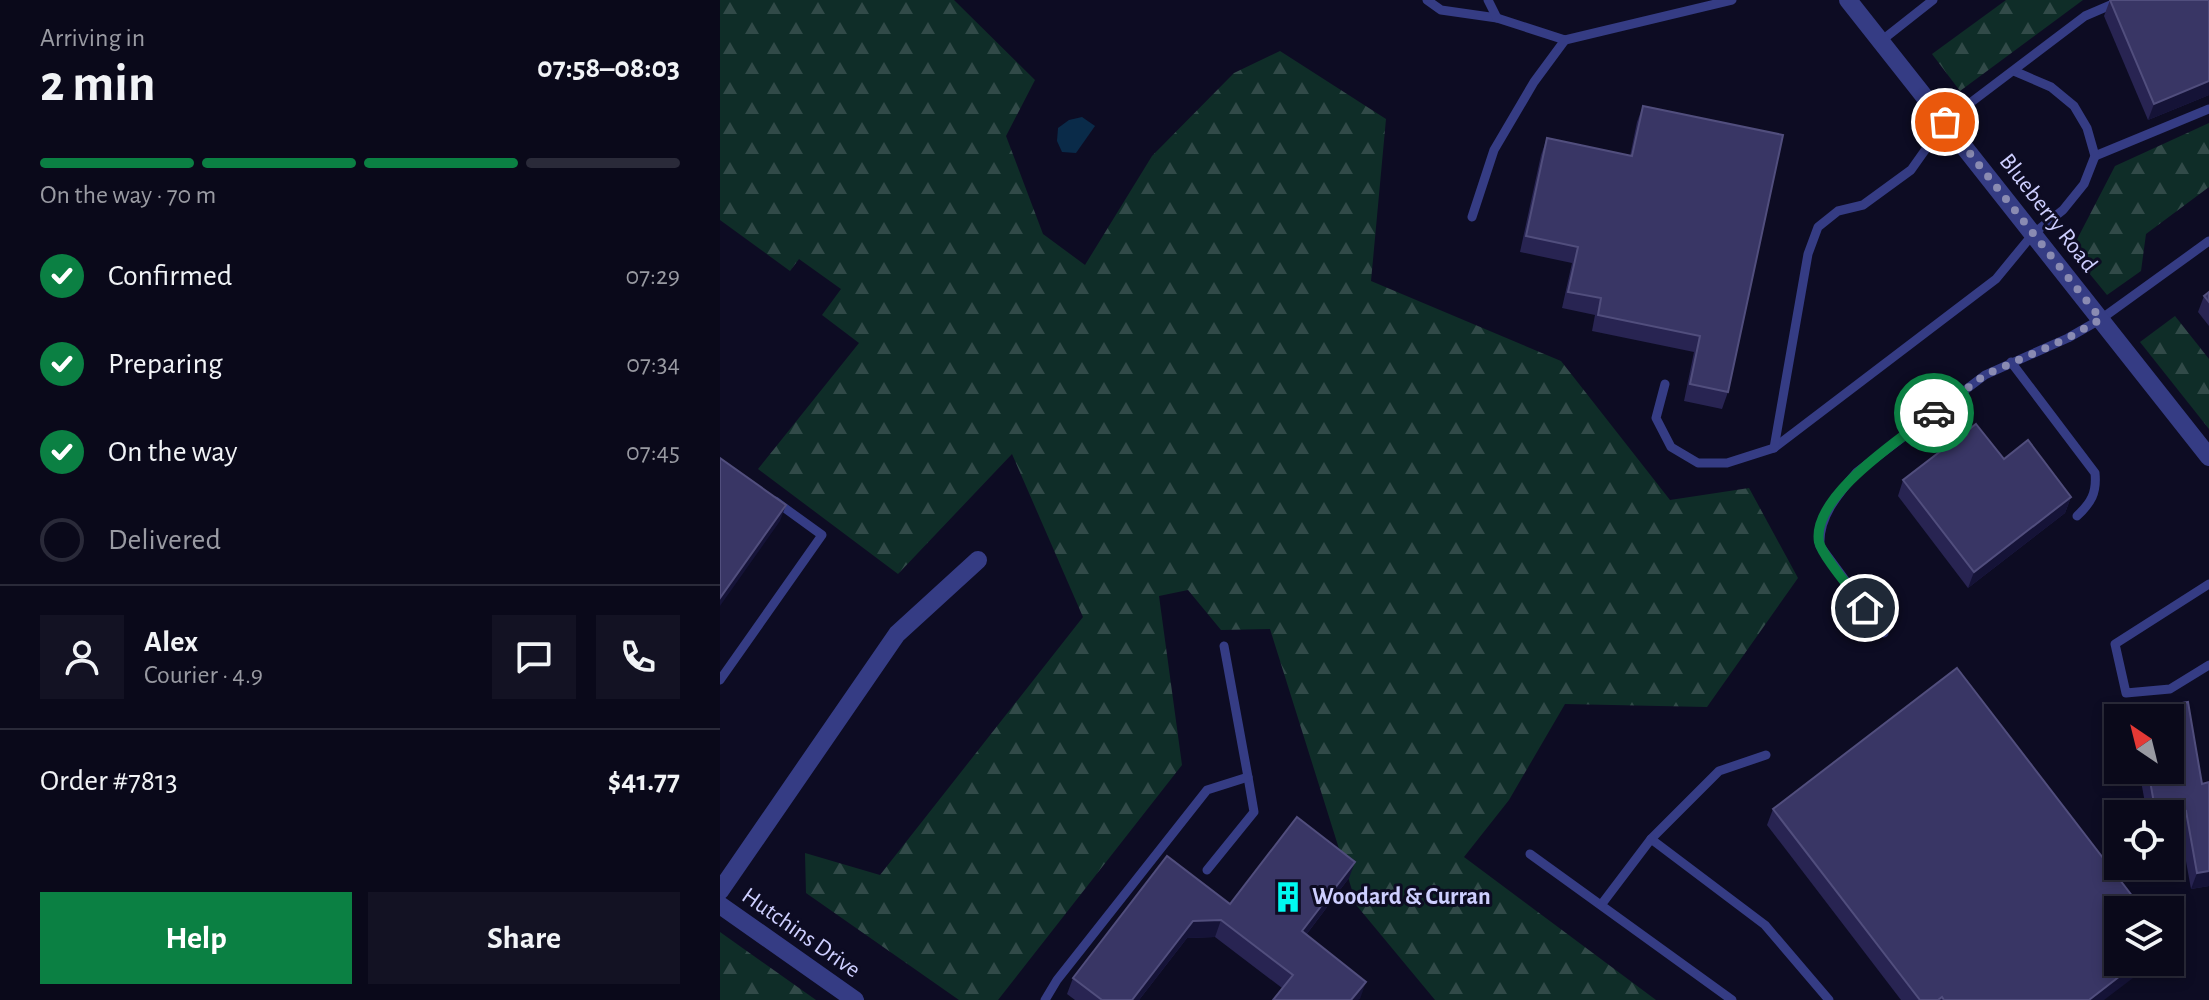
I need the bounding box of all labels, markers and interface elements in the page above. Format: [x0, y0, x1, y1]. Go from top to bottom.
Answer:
text: Arriving in [40, 25, 145, 51]
text: 07:58–08:03 [537, 53, 680, 83]
text: 2 min [40, 58, 155, 110]
pin [1911, 88, 1979, 156]
icon: bag [1923, 100, 1967, 144]
street label: Blueberry Road [1994, 149, 2102, 277]
text: On the way · 70 m [40, 182, 216, 208]
icon: check [40, 254, 84, 298]
text: Confirmed [108, 261, 232, 291]
text: 07:29 [625, 263, 680, 289]
icon: check [40, 342, 84, 386]
text: Preparing [108, 349, 223, 379]
text: 07:34 [626, 351, 680, 377]
courier [1894, 373, 1974, 453]
icon: car [1912, 391, 1956, 435]
icon: check [40, 430, 84, 474]
text: On the way [108, 437, 237, 467]
text: 07:45 [626, 439, 680, 465]
text: Delivered [108, 525, 221, 555]
pin [1831, 574, 1899, 642]
icon: home [1843, 586, 1887, 630]
button: person [40, 615, 124, 699]
button: chat [492, 615, 576, 699]
button: phone [596, 615, 680, 699]
text: Alex [144, 627, 198, 657]
text: Courier · 4.9 [144, 662, 263, 688]
north arrow [2104, 704, 2184, 784]
map controls [2104, 704, 2184, 976]
text: Order #7813 [40, 766, 178, 796]
text: $41.77 [608, 766, 680, 796]
button: locate [2104, 800, 2184, 880]
building icon: Woodard & Curran [1271, 880, 1305, 914]
street label: Hutchins Drive [737, 883, 865, 983]
place label: Woodard & Curran [1312, 885, 1491, 909]
button: Help [40, 892, 352, 984]
button: Share [368, 892, 680, 984]
button: layers [2104, 896, 2184, 976]

